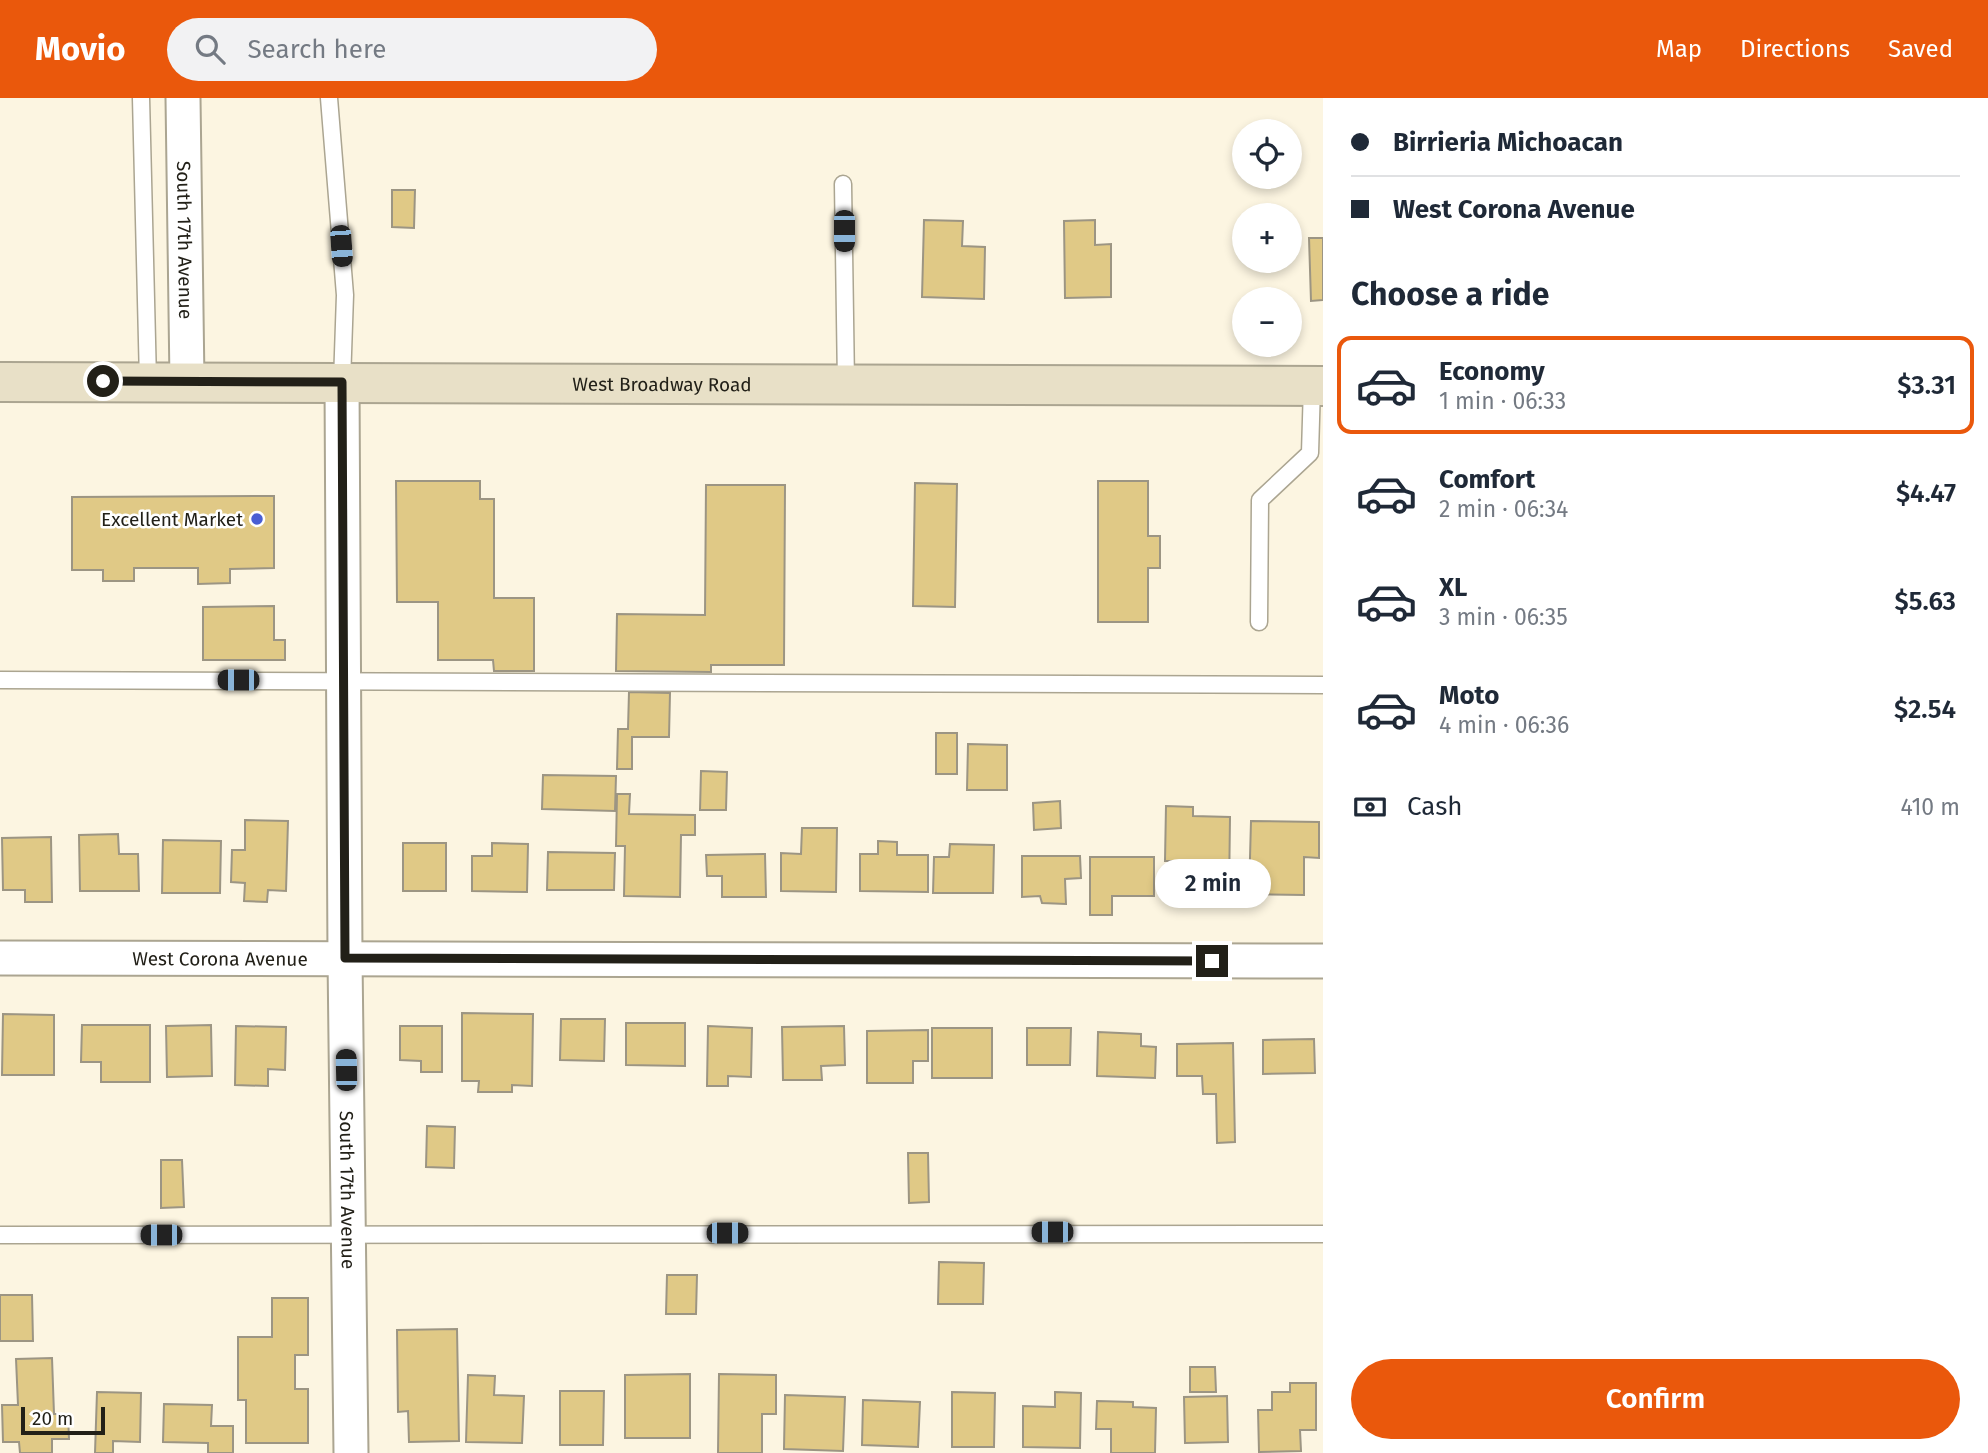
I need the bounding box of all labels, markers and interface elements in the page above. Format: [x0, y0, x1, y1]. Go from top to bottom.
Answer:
search box [167, 18, 657, 81]
text: Movio [35, 29, 125, 69]
icon: search [191, 30, 229, 68]
text: Search here [247, 34, 386, 65]
text: Map [1656, 35, 1702, 63]
text: Directions [1740, 35, 1850, 63]
text: Saved [1888, 35, 1953, 63]
map controls [1232, 119, 1302, 357]
button: locate [1232, 119, 1302, 189]
text: Birrieria Michoacan [1393, 127, 1623, 158]
street label: South 17th Avenue [172, 161, 197, 319]
text: West Corona Avenue [1393, 194, 1635, 225]
button: + [1232, 203, 1302, 273]
car [834, 210, 855, 252]
car [330, 224, 353, 268]
text: Choose a ride [1351, 275, 1549, 313]
button: − [1232, 287, 1302, 357]
icon: car [1355, 354, 1418, 417]
text: Economy [1439, 356, 1545, 387]
route start [87, 365, 119, 397]
text: $3.31 [1897, 370, 1956, 401]
street label: West Broadway Road [572, 373, 752, 396]
text: 1 min · 06:33 [1439, 387, 1566, 415]
icon: car [1355, 462, 1418, 525]
text: Comfort [1439, 464, 1535, 495]
text: $4.47 [1896, 478, 1956, 509]
text: 2 min · 06:34 [1439, 495, 1568, 523]
place label: Excellent Market [101, 508, 243, 531]
marker: Excellent Market [249, 511, 265, 527]
icon: car [1355, 570, 1418, 633]
text: XL [1439, 572, 1467, 603]
text: $5.63 [1895, 586, 1956, 617]
text: 3 min · 06:35 [1439, 603, 1568, 631]
car [218, 670, 260, 691]
icon: car [1355, 678, 1418, 741]
text: Moto [1439, 680, 1499, 711]
text: $2.54 [1894, 694, 1956, 725]
text: 4 min · 06:36 [1439, 711, 1569, 739]
icon: cash [1351, 788, 1389, 826]
text: Cash [1407, 791, 1463, 822]
text: 410 m [1900, 793, 1960, 821]
callout: 2 min [1154, 860, 1270, 908]
text: 2 min [1185, 869, 1241, 897]
route end [1196, 945, 1228, 977]
street label: West Corona Avenue [132, 947, 308, 971]
car [336, 1049, 357, 1091]
street label: South 17th Avenue [335, 1111, 360, 1269]
car [1032, 1222, 1074, 1243]
car [707, 1223, 749, 1244]
car [141, 1225, 183, 1246]
button: Confirm [1351, 1359, 1960, 1439]
scale bar [21, 1404, 105, 1436]
text: 20 m [32, 1407, 73, 1430]

